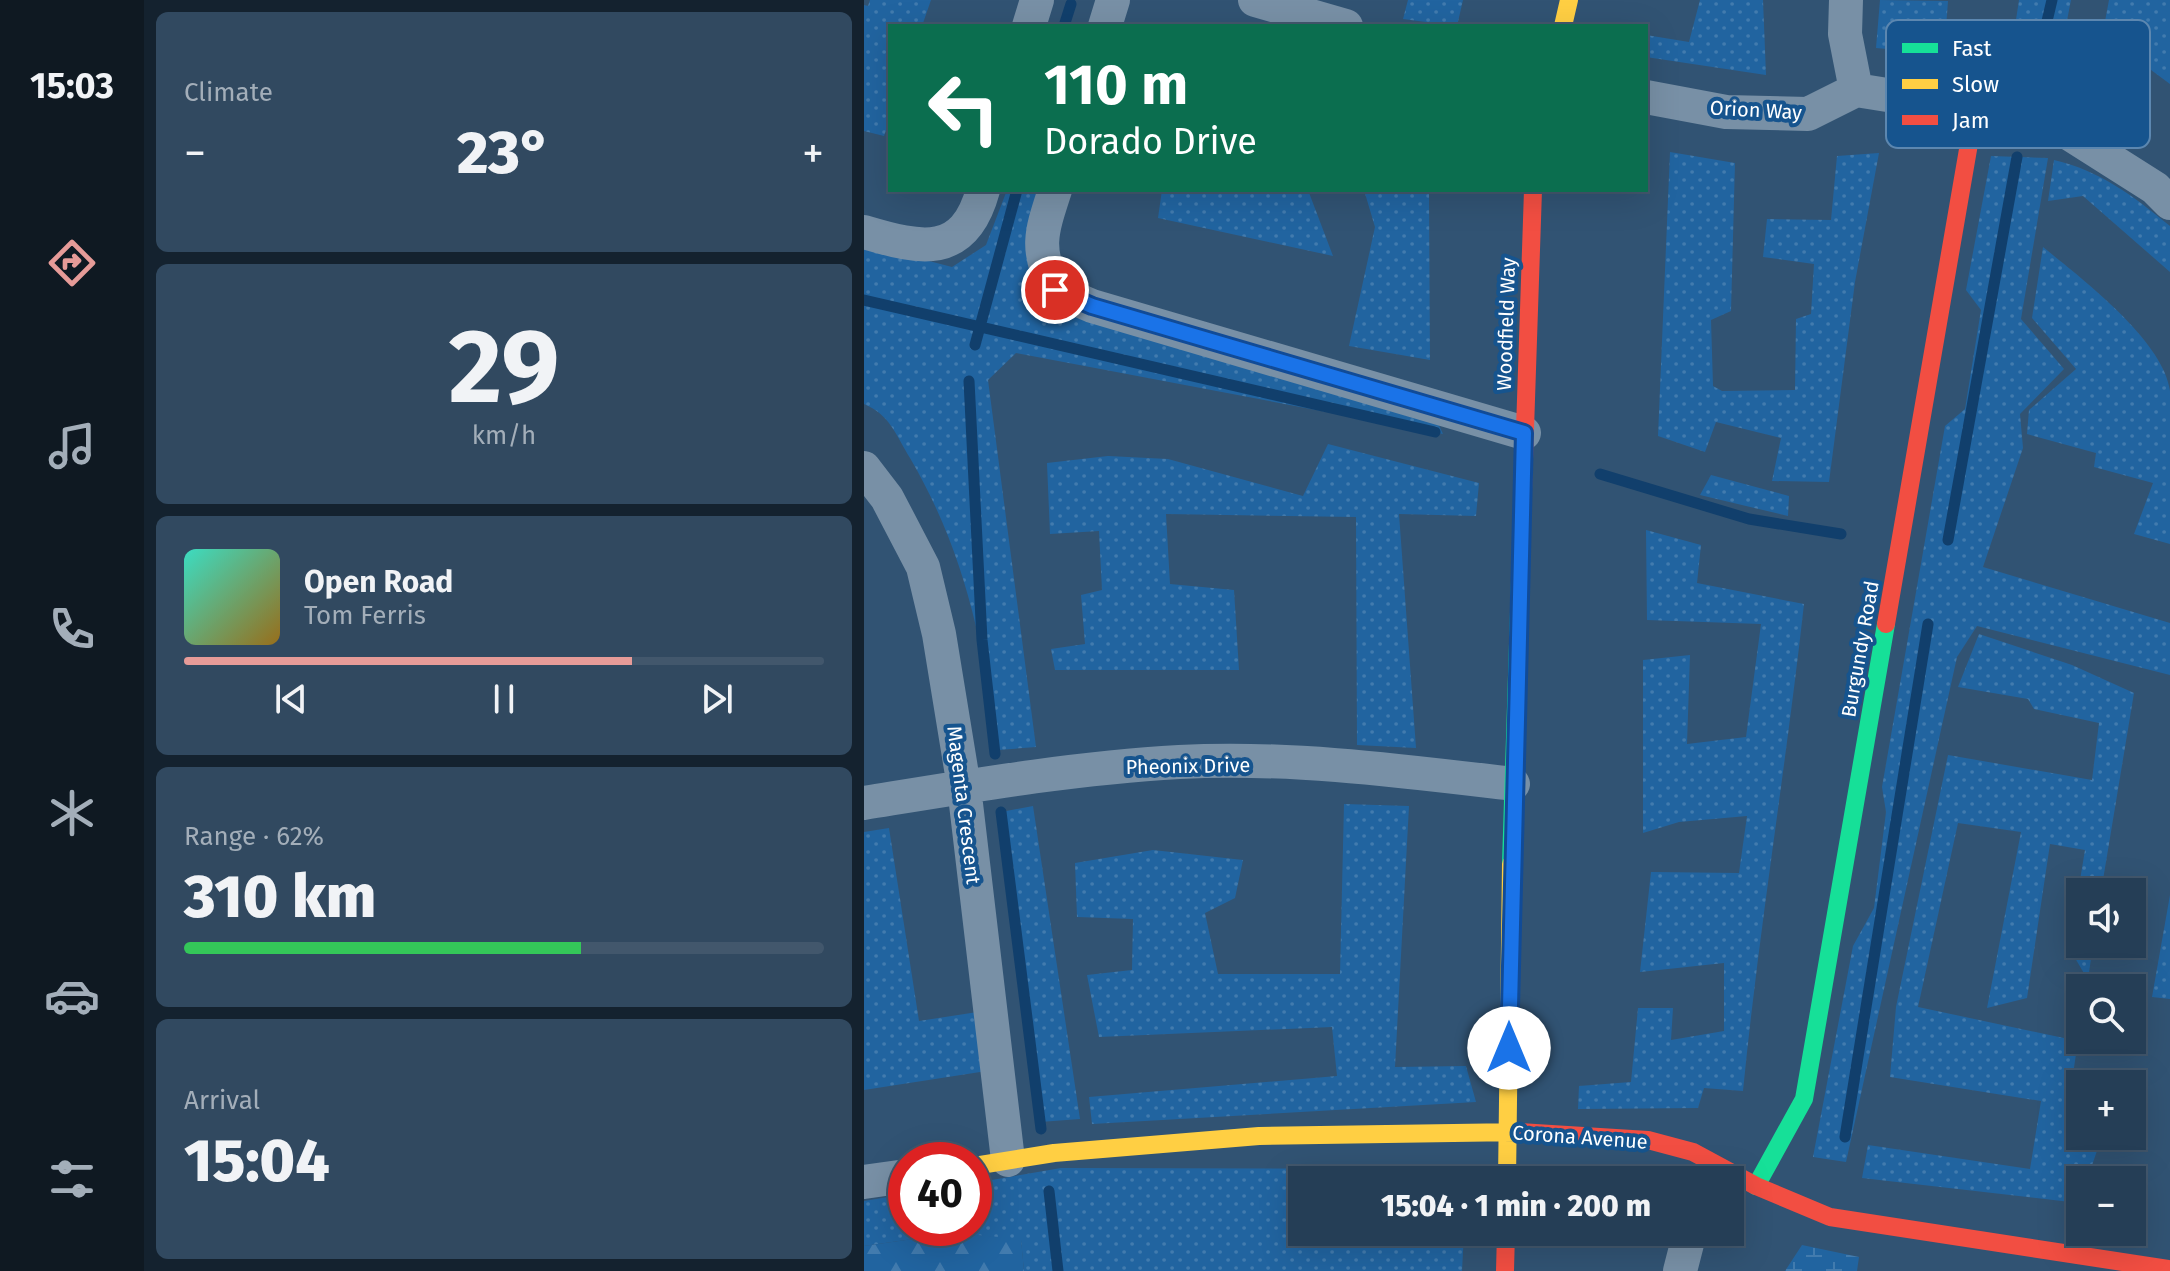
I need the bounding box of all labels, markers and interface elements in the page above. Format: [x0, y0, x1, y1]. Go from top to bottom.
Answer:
legend [1886, 20, 2150, 148]
text: Fast [1952, 35, 1992, 62]
text: 110 m [1044, 52, 1188, 119]
icon: left [912, 56, 1016, 160]
text: 15:03 [30, 64, 114, 108]
text: Slow [1952, 71, 1999, 98]
text: Climate [184, 77, 273, 108]
street label: Orion Way [1709, 96, 1803, 124]
text: Jam [1952, 107, 1990, 134]
text: 23° [457, 117, 551, 189]
text: Dorado Drive [1044, 120, 1257, 164]
text: − [184, 127, 206, 180]
text: + [802, 127, 824, 180]
icon: directions [44, 235, 100, 291]
pin [1021, 256, 1089, 324]
street label: Woodfield Way [1492, 257, 1520, 391]
icon: arrive [1033, 268, 1077, 312]
text: 29 [449, 305, 559, 430]
icon: music [44, 418, 100, 474]
text: km/h [472, 420, 536, 451]
text: Open Road [304, 564, 453, 600]
street label: Burgundy Road [1836, 579, 1884, 719]
text: Tom Ferris [304, 600, 426, 631]
icon: phone [44, 601, 100, 657]
icon: previous [269, 677, 313, 721]
icon: pause [482, 677, 526, 721]
icon: next [695, 677, 739, 721]
street label: Magenta Crescent [942, 724, 986, 886]
street label: Pheonix Drive [1125, 753, 1251, 779]
icon: climate [44, 785, 100, 841]
text: Range · 62% [184, 821, 324, 852]
text: 310 km [184, 861, 376, 933]
map controls [2066, 878, 2146, 1246]
button: sound [2066, 878, 2146, 958]
icon: car [44, 968, 100, 1024]
button: search [2066, 974, 2146, 1054]
position arrow [1467, 1006, 1551, 1090]
button: + [2066, 1070, 2146, 1150]
text: Arrival [184, 1085, 260, 1116]
street label: Corona Avenue [1512, 1120, 1648, 1154]
text: 15:04 [184, 1125, 330, 1197]
speed limit sign: 40 [888, 1142, 992, 1246]
icon: filters [44, 1151, 100, 1207]
button: − [2066, 1166, 2146, 1246]
text: 15:04 · 1 min · 200 m [1381, 1188, 1651, 1224]

